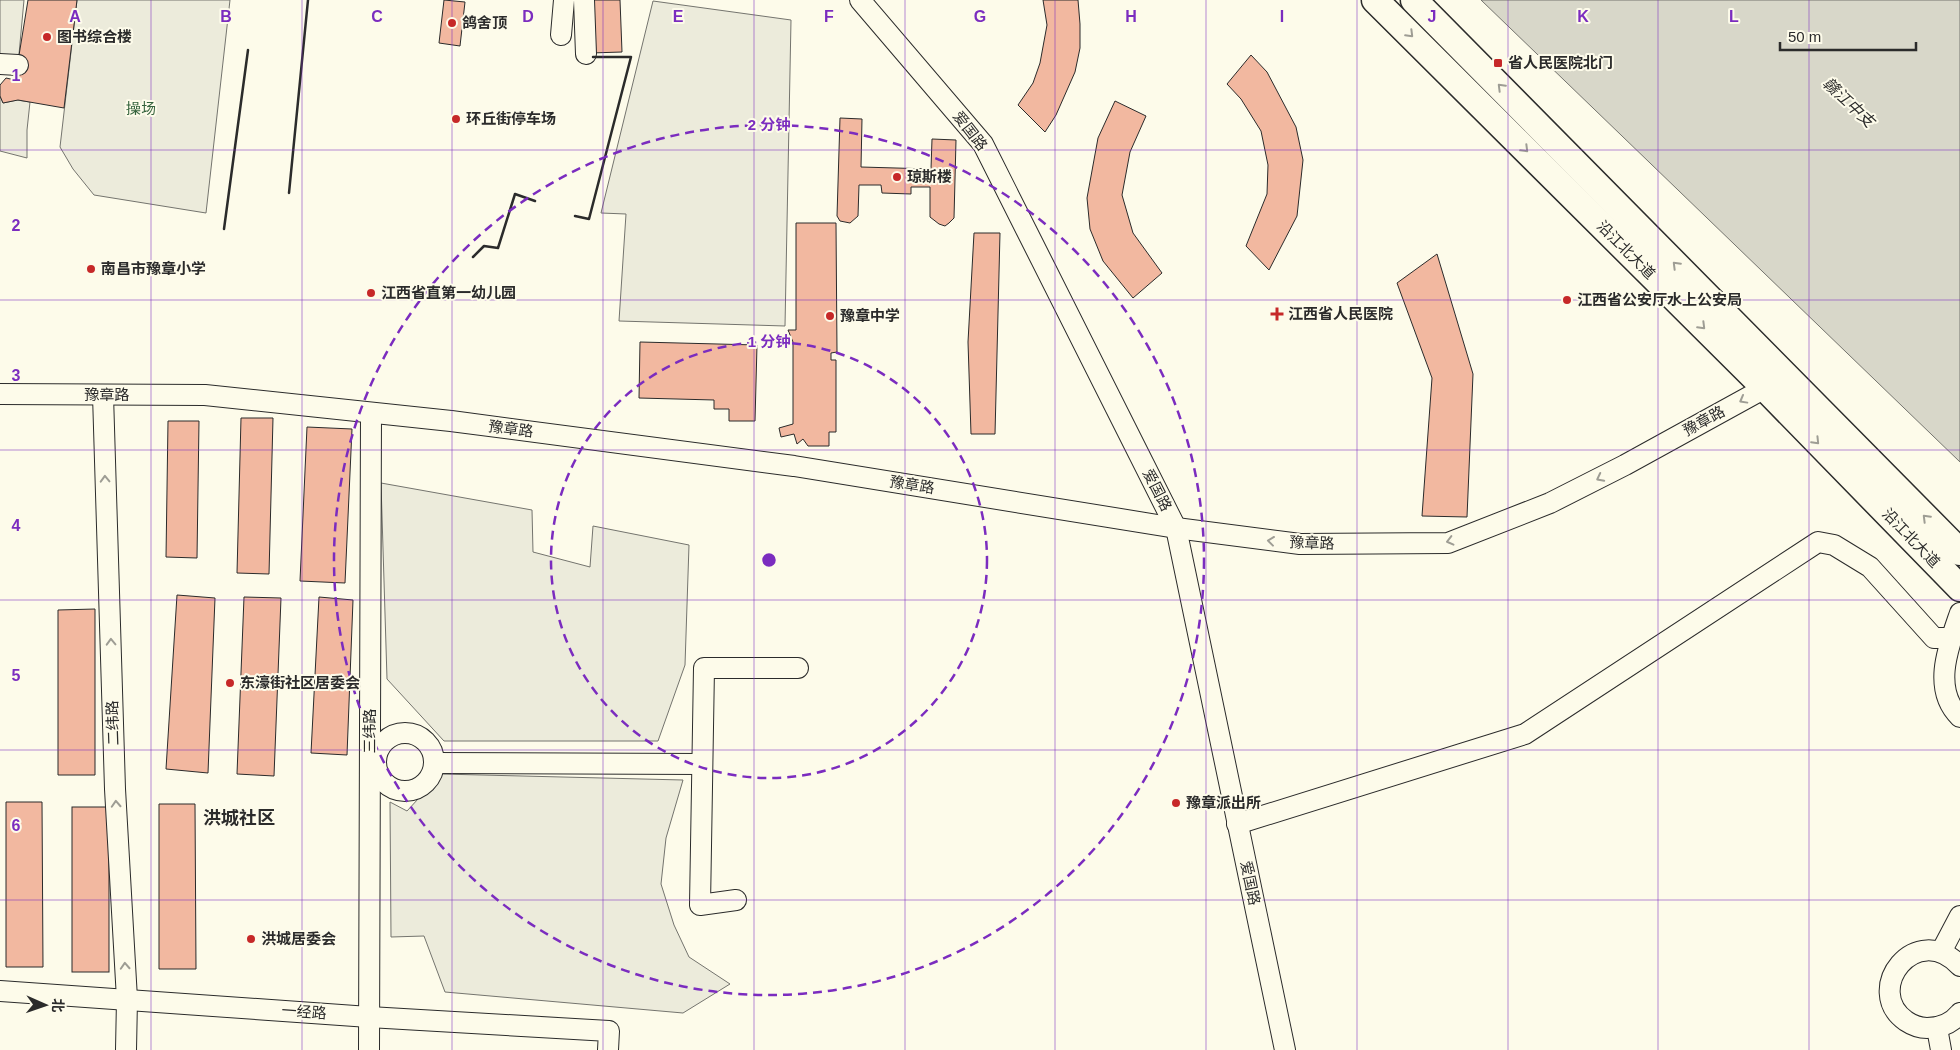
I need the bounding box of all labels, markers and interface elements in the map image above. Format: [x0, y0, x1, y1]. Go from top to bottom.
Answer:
text: A [69, 8, 81, 25]
text: B [220, 8, 232, 25]
text: C [371, 8, 383, 25]
text: D [522, 8, 534, 25]
text: E [673, 8, 684, 25]
text: F [824, 8, 834, 25]
text: G [974, 8, 986, 25]
text: H [1125, 8, 1137, 25]
text: I [1280, 8, 1284, 25]
text: J [1428, 8, 1436, 25]
text: K [1577, 8, 1589, 25]
text: L [1729, 8, 1739, 25]
place label: 鸽舍顶 [462, 14, 508, 31]
marker: 鸽舍顶 [446, 17, 458, 29]
scale bar [1780, 20, 1916, 52]
place label: 图书综合楼 [57, 28, 132, 45]
text: 50 m [1788, 28, 1821, 45]
one-way arrow [1404, 29, 1413, 38]
marker: 图书综合楼 [41, 31, 53, 43]
place label: 省人民医院北门 [1508, 54, 1613, 71]
marker: 省人民医院北门 [1492, 57, 1504, 69]
text: 1 [12, 67, 21, 84]
water label: 赣江中支 [1819, 74, 1879, 132]
one-way arrow [1498, 84, 1507, 93]
park label: 操场 [126, 100, 156, 117]
street label: 爱国路 [950, 108, 991, 154]
place label: 环丘街停车场 [466, 110, 556, 127]
marker: 环丘街停车场 [450, 113, 462, 125]
text: 2 分钟 [748, 116, 790, 133]
one-way arrow [1519, 143, 1528, 152]
place label: 琼斯楼 [907, 168, 952, 185]
marker: 琼斯楼 [891, 171, 903, 183]
text: 2 [12, 217, 21, 234]
street label: 沿江北大道 [1594, 217, 1659, 282]
place label: 南昌市豫章小学 [101, 260, 206, 277]
one-way arrow [1673, 262, 1682, 271]
marker: 南昌市豫章小学 [85, 263, 97, 275]
place label: 江西省直第一幼儿园 [381, 284, 516, 301]
marker: 江西省直第一幼儿园 [365, 287, 377, 299]
place label: 江西省公安厅水上公安局 [1577, 291, 1742, 308]
marker: 江西省公安厅水上公安局 [1561, 294, 1573, 306]
place label: 江西省人民医院 [1288, 305, 1393, 322]
place label: 豫章中学 [840, 307, 900, 324]
marker: 江西省人民医院 [1270, 307, 1284, 321]
marker: 豫章中学 [824, 310, 836, 322]
one-way arrow [1696, 320, 1705, 329]
text: 1 分钟 [748, 333, 790, 350]
text: 3 [12, 367, 21, 384]
street label: 豫章路 [84, 386, 130, 403]
one-way arrow [1739, 394, 1748, 404]
street label: 豫章路 [1680, 402, 1728, 439]
street label: 豫章路 [488, 417, 534, 440]
one-way arrow [1810, 435, 1819, 444]
street label: 爱国路 [1140, 466, 1175, 514]
one-way arrow [1596, 472, 1605, 482]
street label: 豫章路 [889, 473, 936, 496]
one-way arrow [100, 475, 111, 483]
street label: 沿江北大道 [1879, 505, 1944, 571]
one-way arrow [1923, 515, 1932, 524]
text: 4 [12, 517, 21, 534]
street label: 豫章路 [1289, 533, 1335, 552]
one-way arrow [1446, 535, 1455, 546]
one-way arrow [1267, 536, 1275, 547]
centre of rings [760, 551, 778, 569]
one-way arrow [105, 637, 116, 645]
text: 5 [12, 667, 21, 684]
place label: 东濠街社区居委会 [240, 674, 360, 691]
marker: 东濠街社区居委会 [224, 677, 236, 689]
street label: 二纬路 [103, 700, 122, 746]
street label: 三纬路 [361, 708, 378, 754]
place label: 豫章派出所 [1186, 794, 1261, 811]
marker: 豫章派出所 [1170, 797, 1182, 809]
one-way arrow [111, 800, 122, 808]
district label: 洪城社区 [203, 808, 275, 828]
text: 6 [12, 817, 21, 834]
street label: 爱国路 [1237, 859, 1263, 907]
place label: 洪城居委会 [261, 930, 336, 947]
marker: 洪城居委会 [245, 933, 257, 945]
one-way arrow [119, 962, 130, 970]
north arrow [20, 980, 70, 1030]
text: 北 [50, 998, 66, 1013]
street label: 一经路 [281, 1001, 327, 1022]

